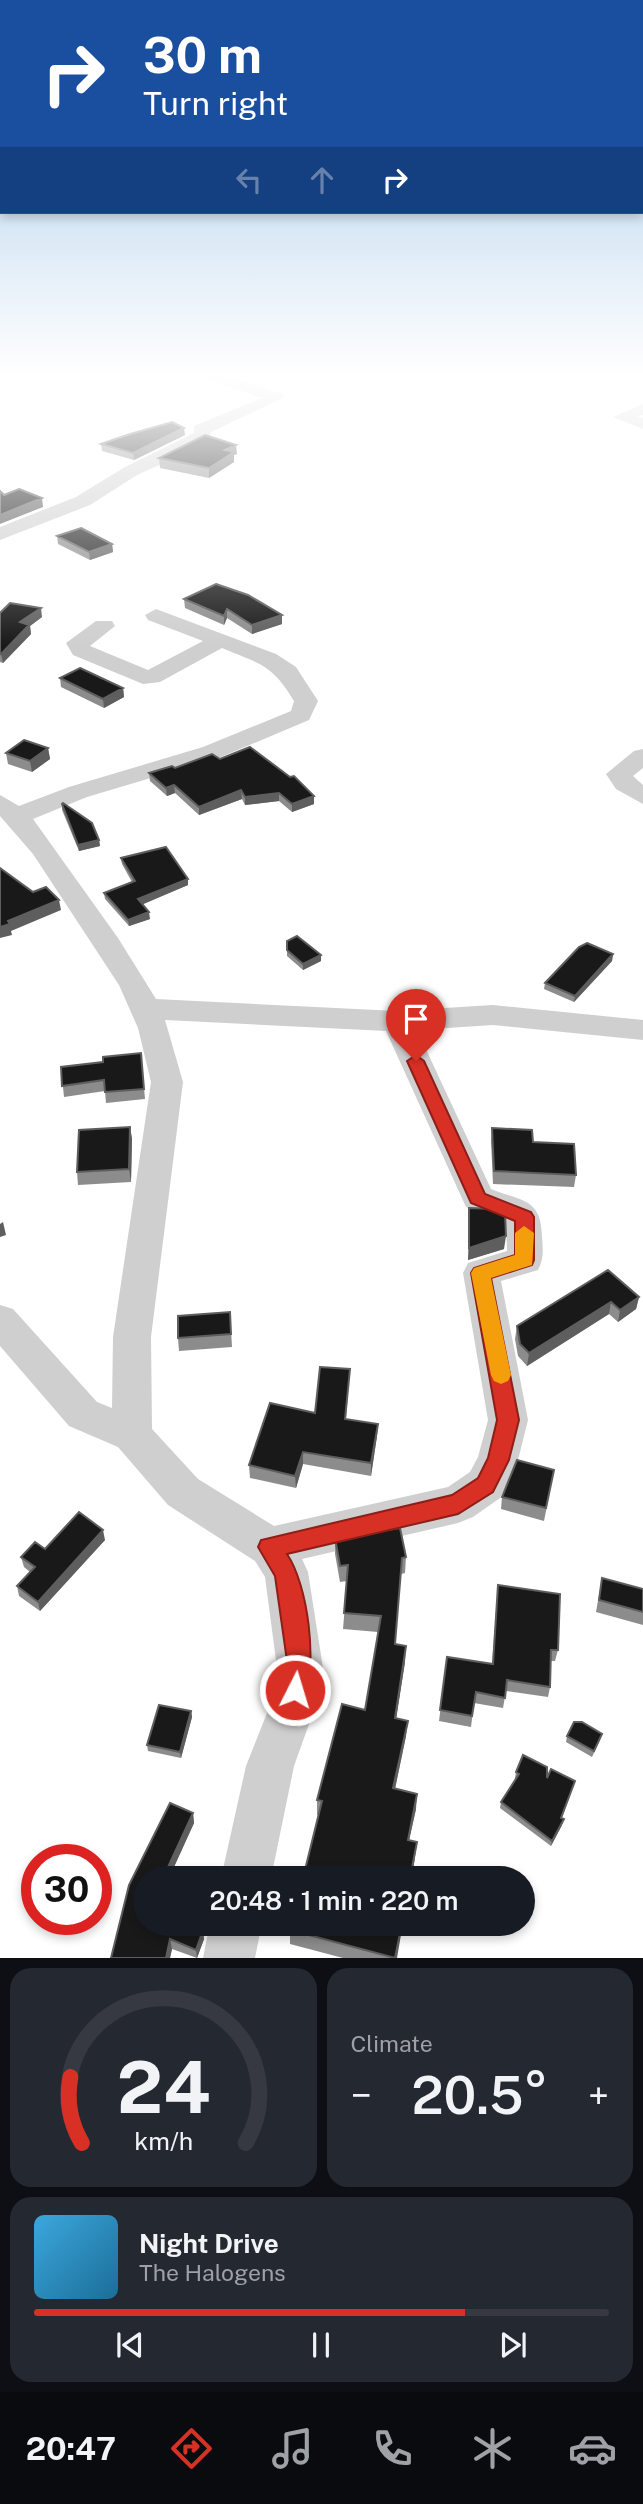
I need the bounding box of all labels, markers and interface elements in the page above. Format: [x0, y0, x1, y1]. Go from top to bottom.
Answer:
text: 30 m [143, 26, 262, 84]
icon: right [28, 28, 119, 119]
text: Turn right [143, 85, 288, 122]
icon: left [230, 161, 268, 199]
icon: ahead [303, 161, 341, 199]
icon: right [376, 161, 414, 199]
pin [386, 989, 446, 1061]
icon: arrive [397, 1000, 435, 1038]
position arrow [258, 1653, 332, 1727]
speed limit sign: 30 [21, 1844, 112, 1935]
text: 20:48 · 1 min · 220 m [210, 1885, 458, 1916]
text: Climate [351, 2030, 433, 2057]
text: 24 [116, 2045, 210, 2130]
text: 20.5° [412, 2065, 548, 2126]
text: − [351, 2073, 372, 2118]
text: + [588, 2073, 609, 2118]
text: km/h [134, 2126, 193, 2156]
text: Night Drive [139, 2228, 279, 2259]
text: The Halogens [139, 2259, 286, 2286]
icon: previous [111, 2326, 149, 2364]
icon: pause [302, 2326, 340, 2364]
icon: next [494, 2326, 532, 2364]
icon: directions [167, 2424, 216, 2473]
icon: music [268, 2424, 317, 2473]
icon: phone [368, 2424, 417, 2473]
icon: climate [468, 2424, 517, 2473]
icon: car [568, 2424, 617, 2473]
text: 20:47 [26, 2430, 116, 2467]

